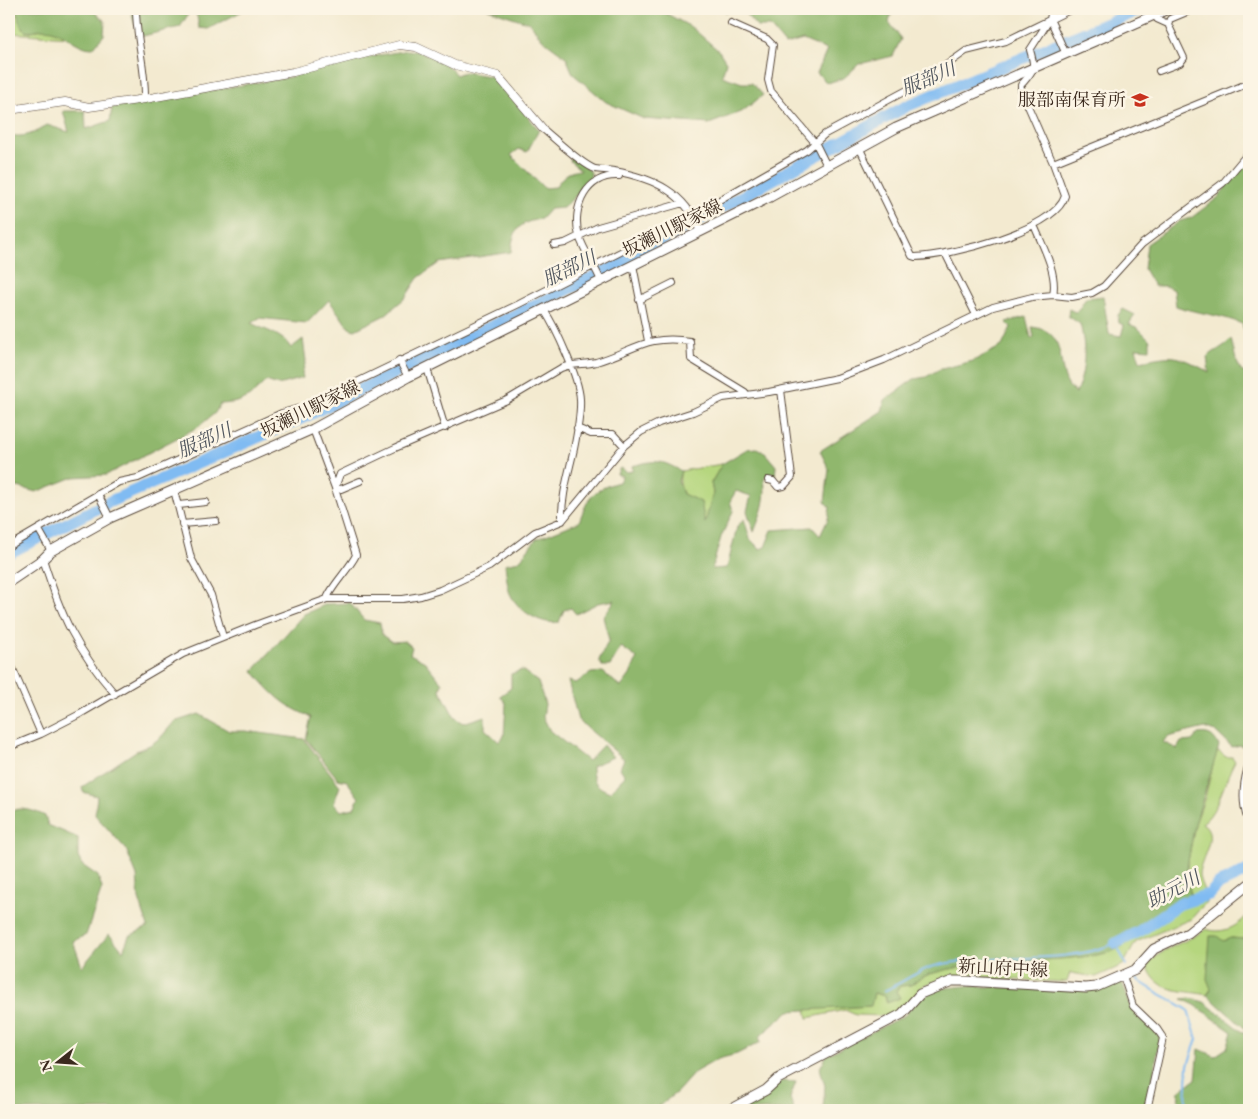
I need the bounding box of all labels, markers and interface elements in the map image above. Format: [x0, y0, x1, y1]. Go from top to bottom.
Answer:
water label: 服部川 [897, 55, 961, 101]
place label: 服部南保育所 [1018, 88, 1126, 111]
school or university icon: 服部南保育所 [1130, 90, 1150, 110]
street label: 坂瀬川駅家線 [618, 194, 725, 262]
water label: 服部川 [538, 244, 602, 292]
street label: 坂瀬川駅家線 [256, 375, 363, 443]
water label: 服部川 [173, 417, 237, 463]
water label: 助元川 [1142, 864, 1206, 914]
street label: 新山府中線 [957, 954, 1049, 981]
north arrow [32, 1036, 82, 1086]
text: N [35, 1057, 56, 1074]

